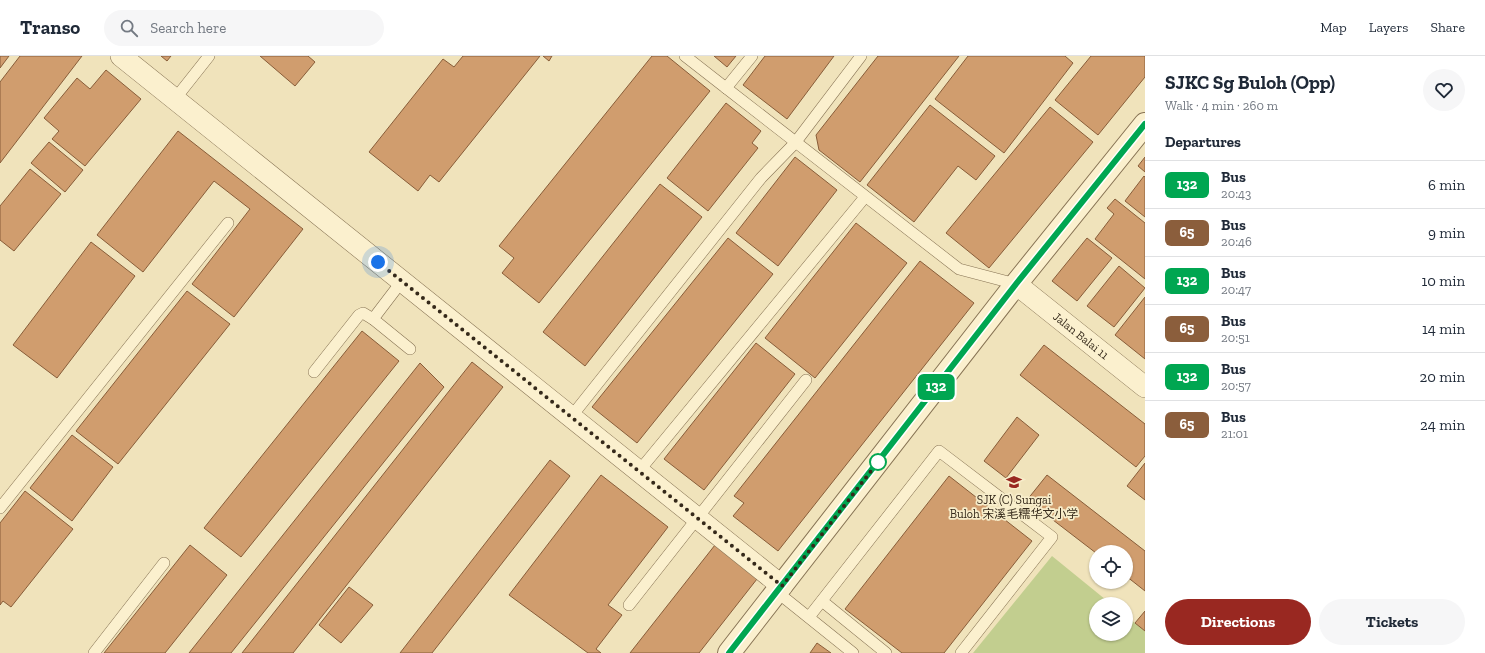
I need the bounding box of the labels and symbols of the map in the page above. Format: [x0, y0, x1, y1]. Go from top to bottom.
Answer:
your location [368, 252, 388, 272]
street label: Jalan Balai 11 [1050, 309, 1112, 362]
line badge: 132 [913, 374, 959, 400]
unlabelled marker [869, 453, 887, 471]
school or university icon: SJK (C) Sungai Buloh 宋溪毛糯华文小学 [1005, 473, 1023, 491]
place label: SJK (C) Sungai Buloh 宋溪毛糯华文小学 [950, 493, 1078, 521]

